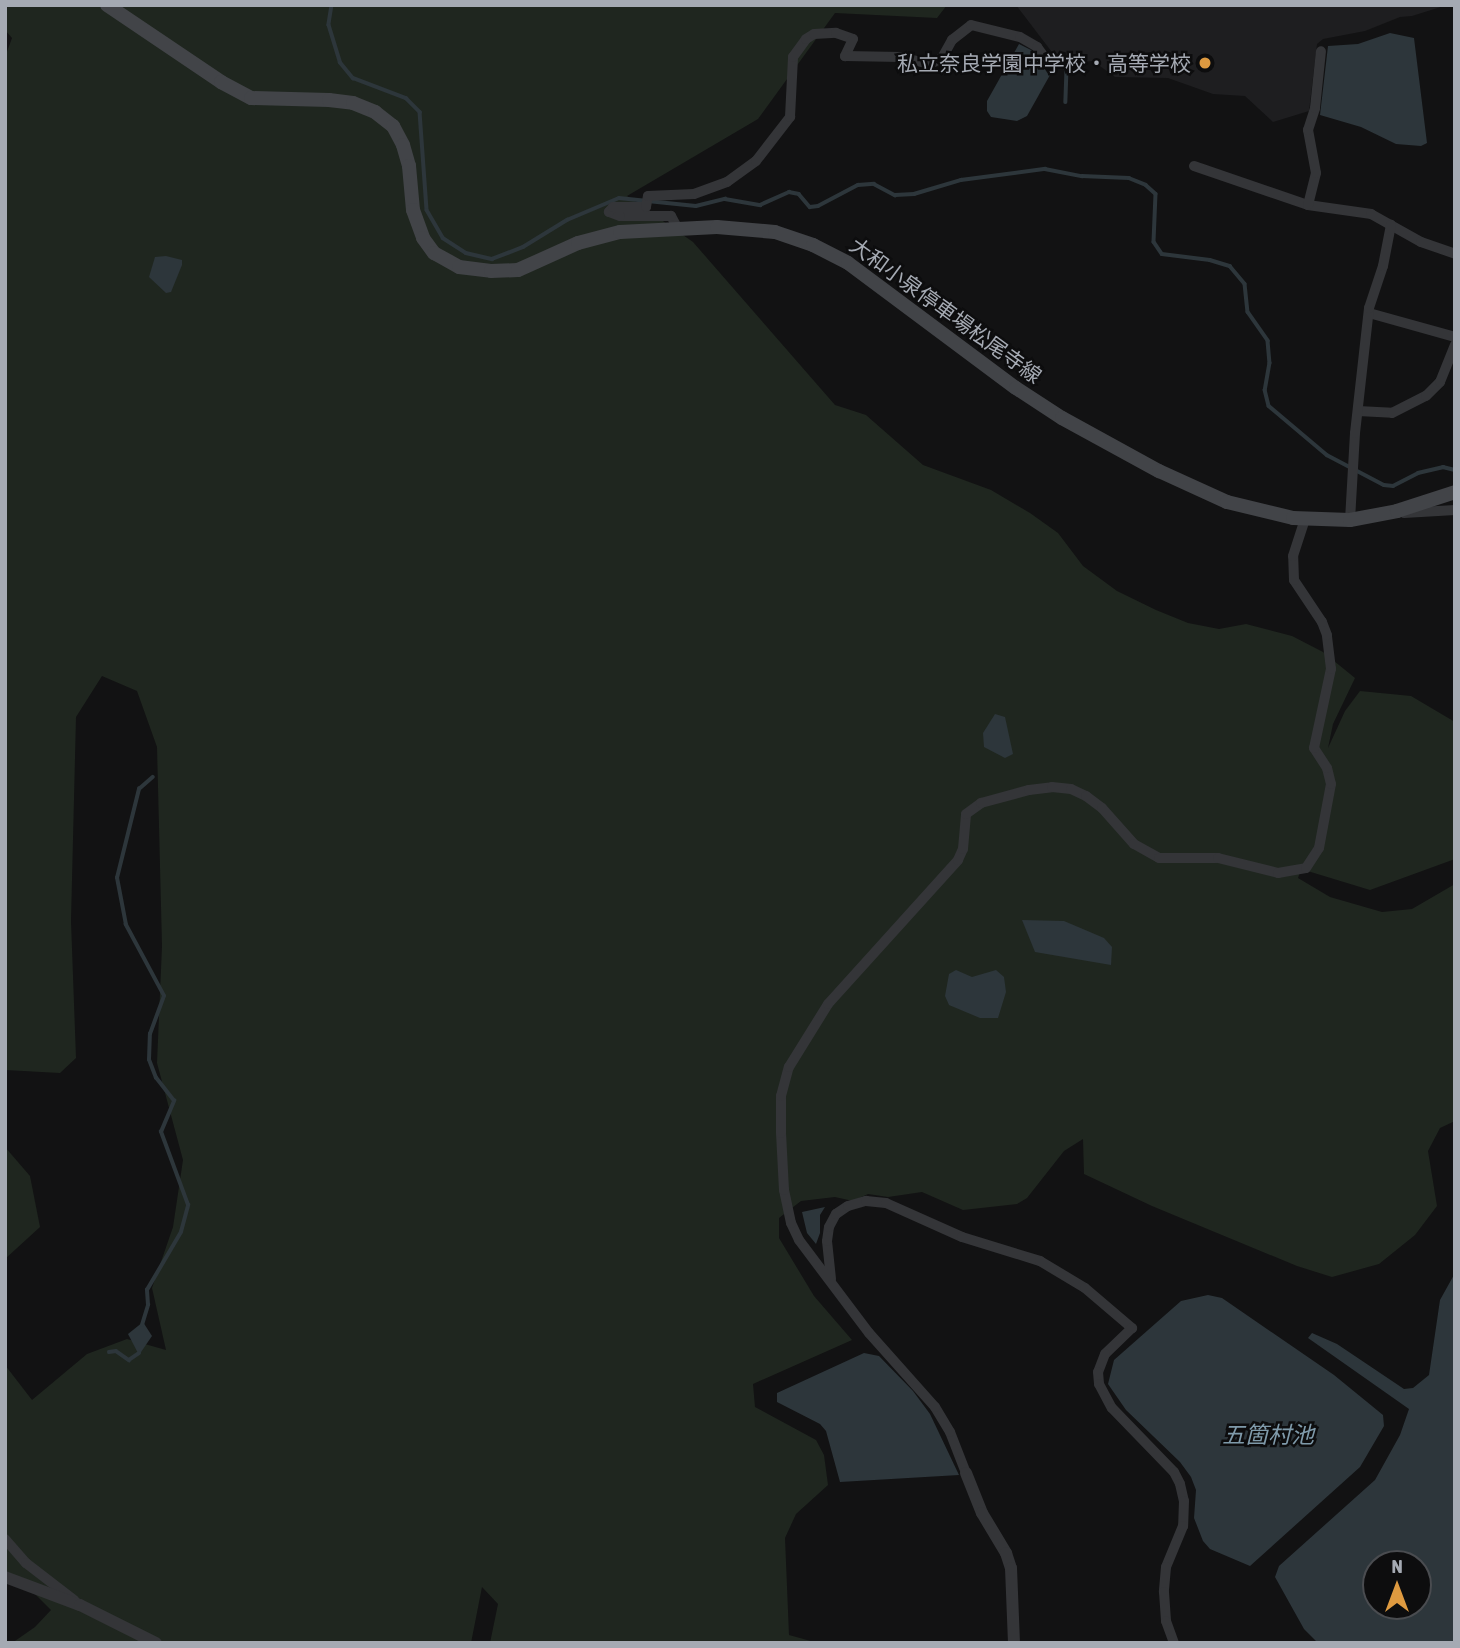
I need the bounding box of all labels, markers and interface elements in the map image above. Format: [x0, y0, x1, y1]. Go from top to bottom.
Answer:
place label: 私立奈良学園中学校・高等学校 [897, 50, 1191, 76]
marker: 私立奈良学園中学校・高等学校 [1197, 55, 1213, 71]
street label: 大和小泉停車場松尾寺線 [845, 232, 1047, 388]
water label: 五箇村池 [1222, 1421, 1314, 1449]
north arrow [1362, 1550, 1432, 1620]
text: N [1391, 1555, 1403, 1577]

